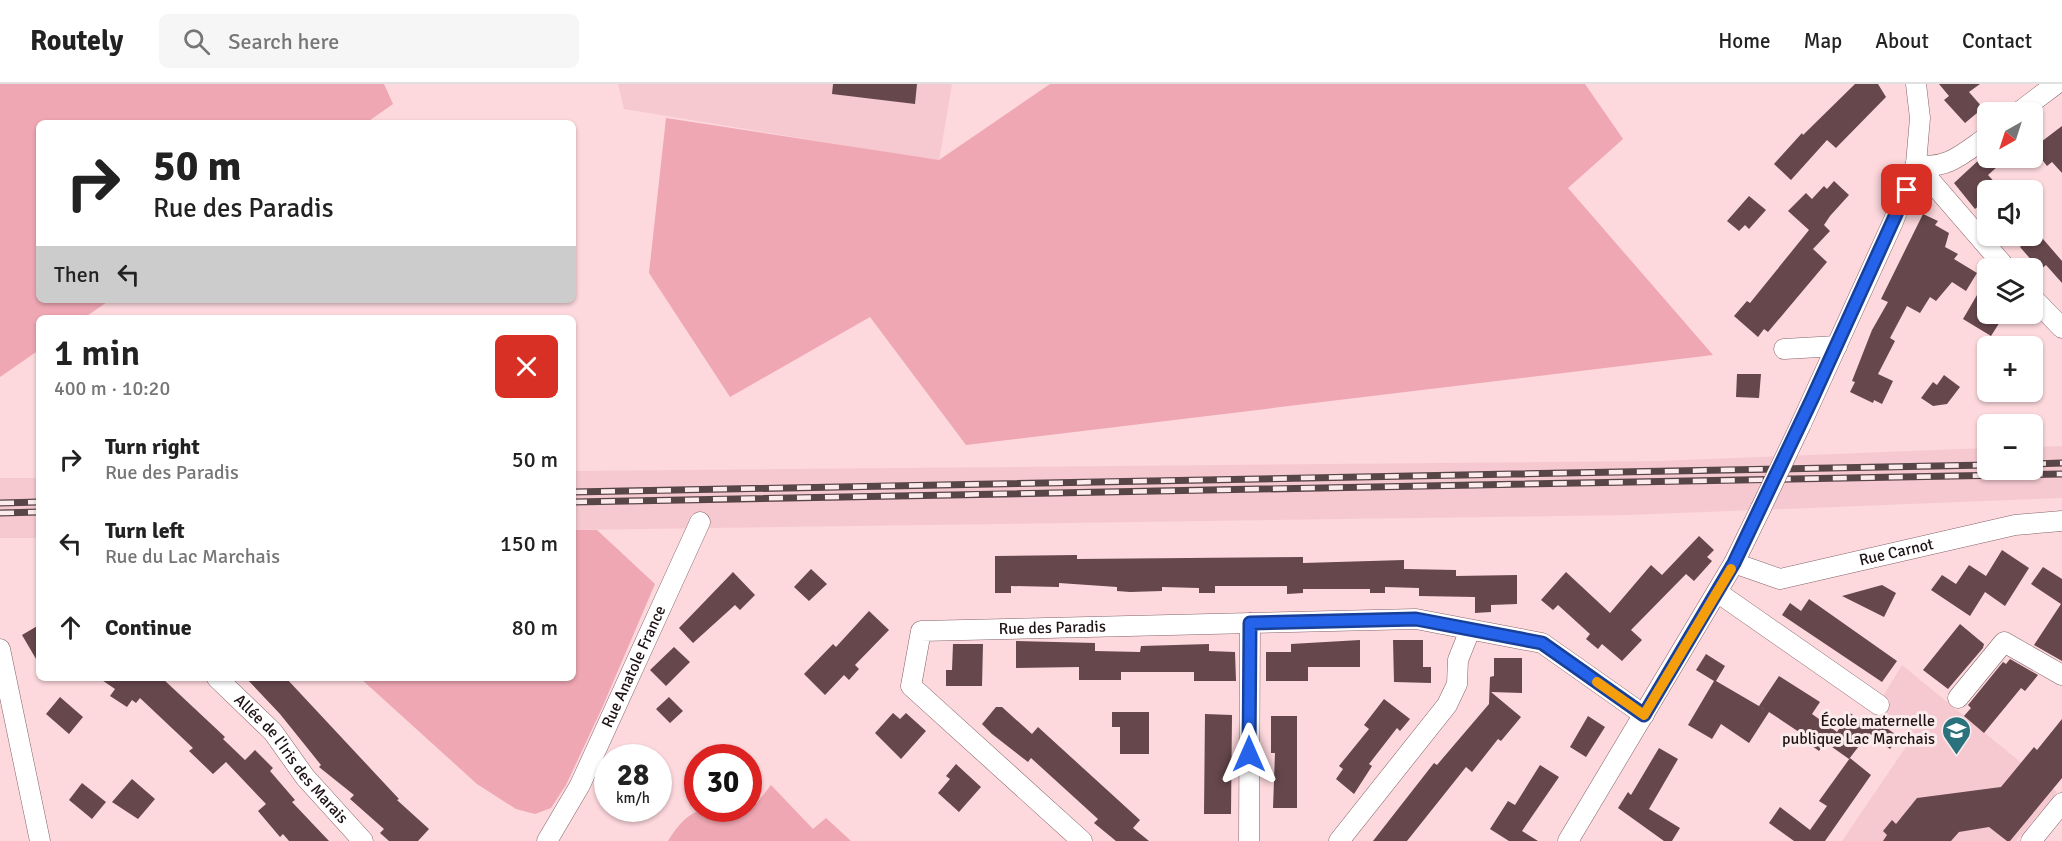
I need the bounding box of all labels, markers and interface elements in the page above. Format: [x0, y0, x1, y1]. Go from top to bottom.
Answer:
search box [159, 14, 579, 68]
text: Routely [30, 24, 123, 58]
icon: search [180, 25, 213, 58]
text: Search here [228, 28, 339, 55]
text: Home [1718, 28, 1771, 54]
text: Map [1804, 28, 1842, 54]
text: About [1875, 28, 1929, 54]
text: Contact [1962, 28, 2032, 54]
north arrow [1977, 102, 2043, 168]
map controls [1977, 102, 2043, 480]
text: 50 m [153, 141, 242, 192]
icon: right [54, 144, 132, 222]
pin [1881, 164, 1932, 215]
icon: arrive [1890, 173, 1923, 206]
button: sound [1977, 180, 2043, 246]
text: Rue des Paradis [153, 192, 333, 225]
icon: left [112, 258, 145, 291]
button: layers [1977, 258, 2043, 324]
text: Then [54, 261, 100, 288]
text: 1 min [54, 331, 140, 376]
button: close [495, 335, 558, 398]
button: + [1977, 336, 2043, 402]
text: 400 m · 10:20 [54, 376, 170, 401]
button: − [1977, 414, 2043, 480]
text: Turn right [105, 433, 200, 460]
icon: right [54, 443, 87, 476]
text: 50 m [512, 446, 558, 473]
text: Rue des Paradis [105, 460, 239, 485]
text: Turn left [105, 517, 185, 544]
icon: left [54, 527, 87, 560]
text: 150 m [500, 530, 558, 557]
street label: Rue Carnot [1857, 534, 1936, 570]
text: Rue du Lac Marchais [105, 544, 280, 569]
street label: Rue Anatole France [597, 603, 670, 731]
icon: ahead [54, 611, 87, 644]
text: Continue [105, 614, 192, 641]
text: 80 m [512, 614, 558, 641]
street label: Rue des Paradis [999, 617, 1106, 639]
street label: Allée de l'Iris des Marais [230, 690, 352, 828]
place label: École maternelle publique Lac Marchais [1782, 711, 1935, 749]
school or university icon: École maternelle publique Lac Marchais [1940, 714, 1972, 756]
position arrow [1217, 722, 1281, 786]
speed limit sign: 30 [684, 744, 762, 822]
text: 28 [617, 757, 649, 794]
text: km/h [616, 789, 650, 807]

